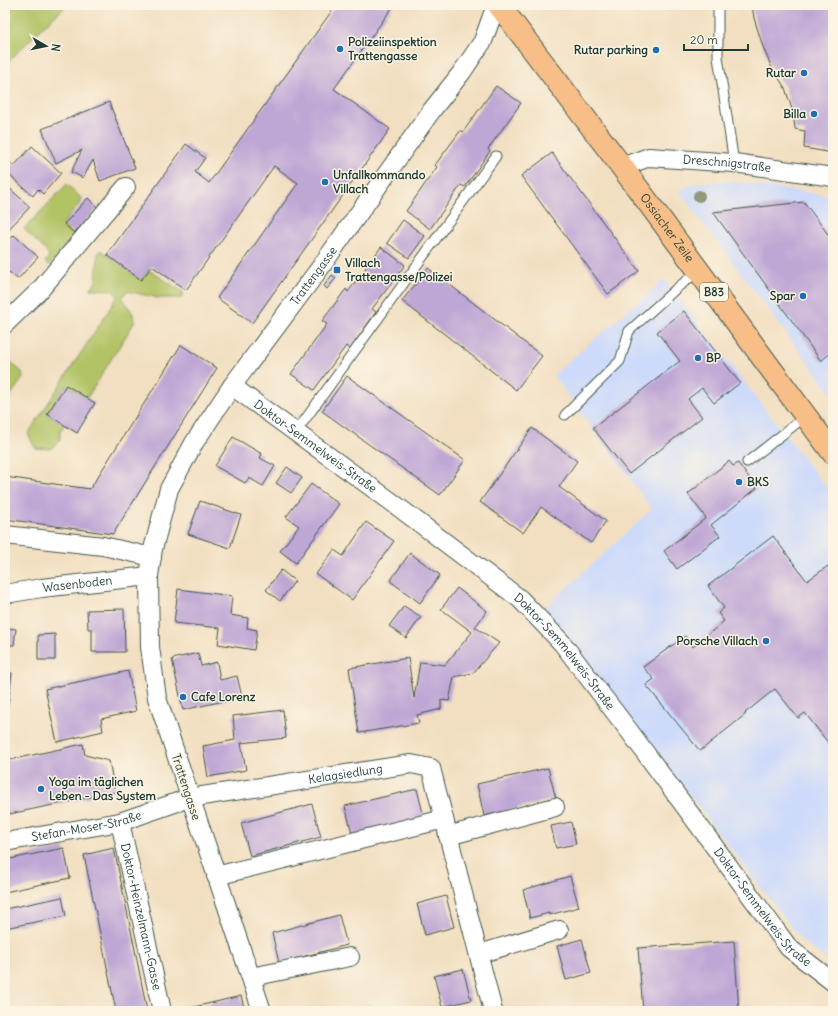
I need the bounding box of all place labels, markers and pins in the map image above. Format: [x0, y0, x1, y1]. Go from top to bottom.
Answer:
place label: Polizeiinspektion Trattengasse [348, 34, 437, 64]
place label: Rutar parking [574, 42, 648, 58]
marker: Polizeiinspektion Trattengasse [335, 44, 345, 54]
marker: Rutar parking [651, 45, 661, 55]
place label: Rutar [766, 65, 796, 80]
marker: Rutar [799, 68, 809, 78]
place label: Billa [783, 106, 806, 121]
marker: Billa [809, 109, 819, 119]
place label: Unfallkommando Villach [333, 167, 426, 196]
marker: Unfallkommando Villach [320, 177, 330, 187]
place label: Villach Trattengasse/Polizei [345, 255, 453, 285]
marker: Villach Trattengasse/Polizei [332, 265, 342, 275]
place label: Spar [770, 288, 795, 304]
marker: Spar [798, 291, 808, 301]
place label: BP [706, 350, 722, 365]
marker: BP [693, 353, 703, 363]
place label: BKS [747, 474, 769, 489]
marker: BKS [734, 477, 744, 487]
place label: Porsche Villach [676, 633, 758, 648]
marker: Porsche Villach [761, 636, 771, 646]
place label: Cafe Lorenz [191, 689, 256, 704]
marker: Cafe Lorenz [178, 692, 188, 702]
place label: Yoga im täglichen Leben - Das System [48, 774, 157, 804]
marker: Yoga im täglichen Leben - Das System [36, 784, 46, 794]

